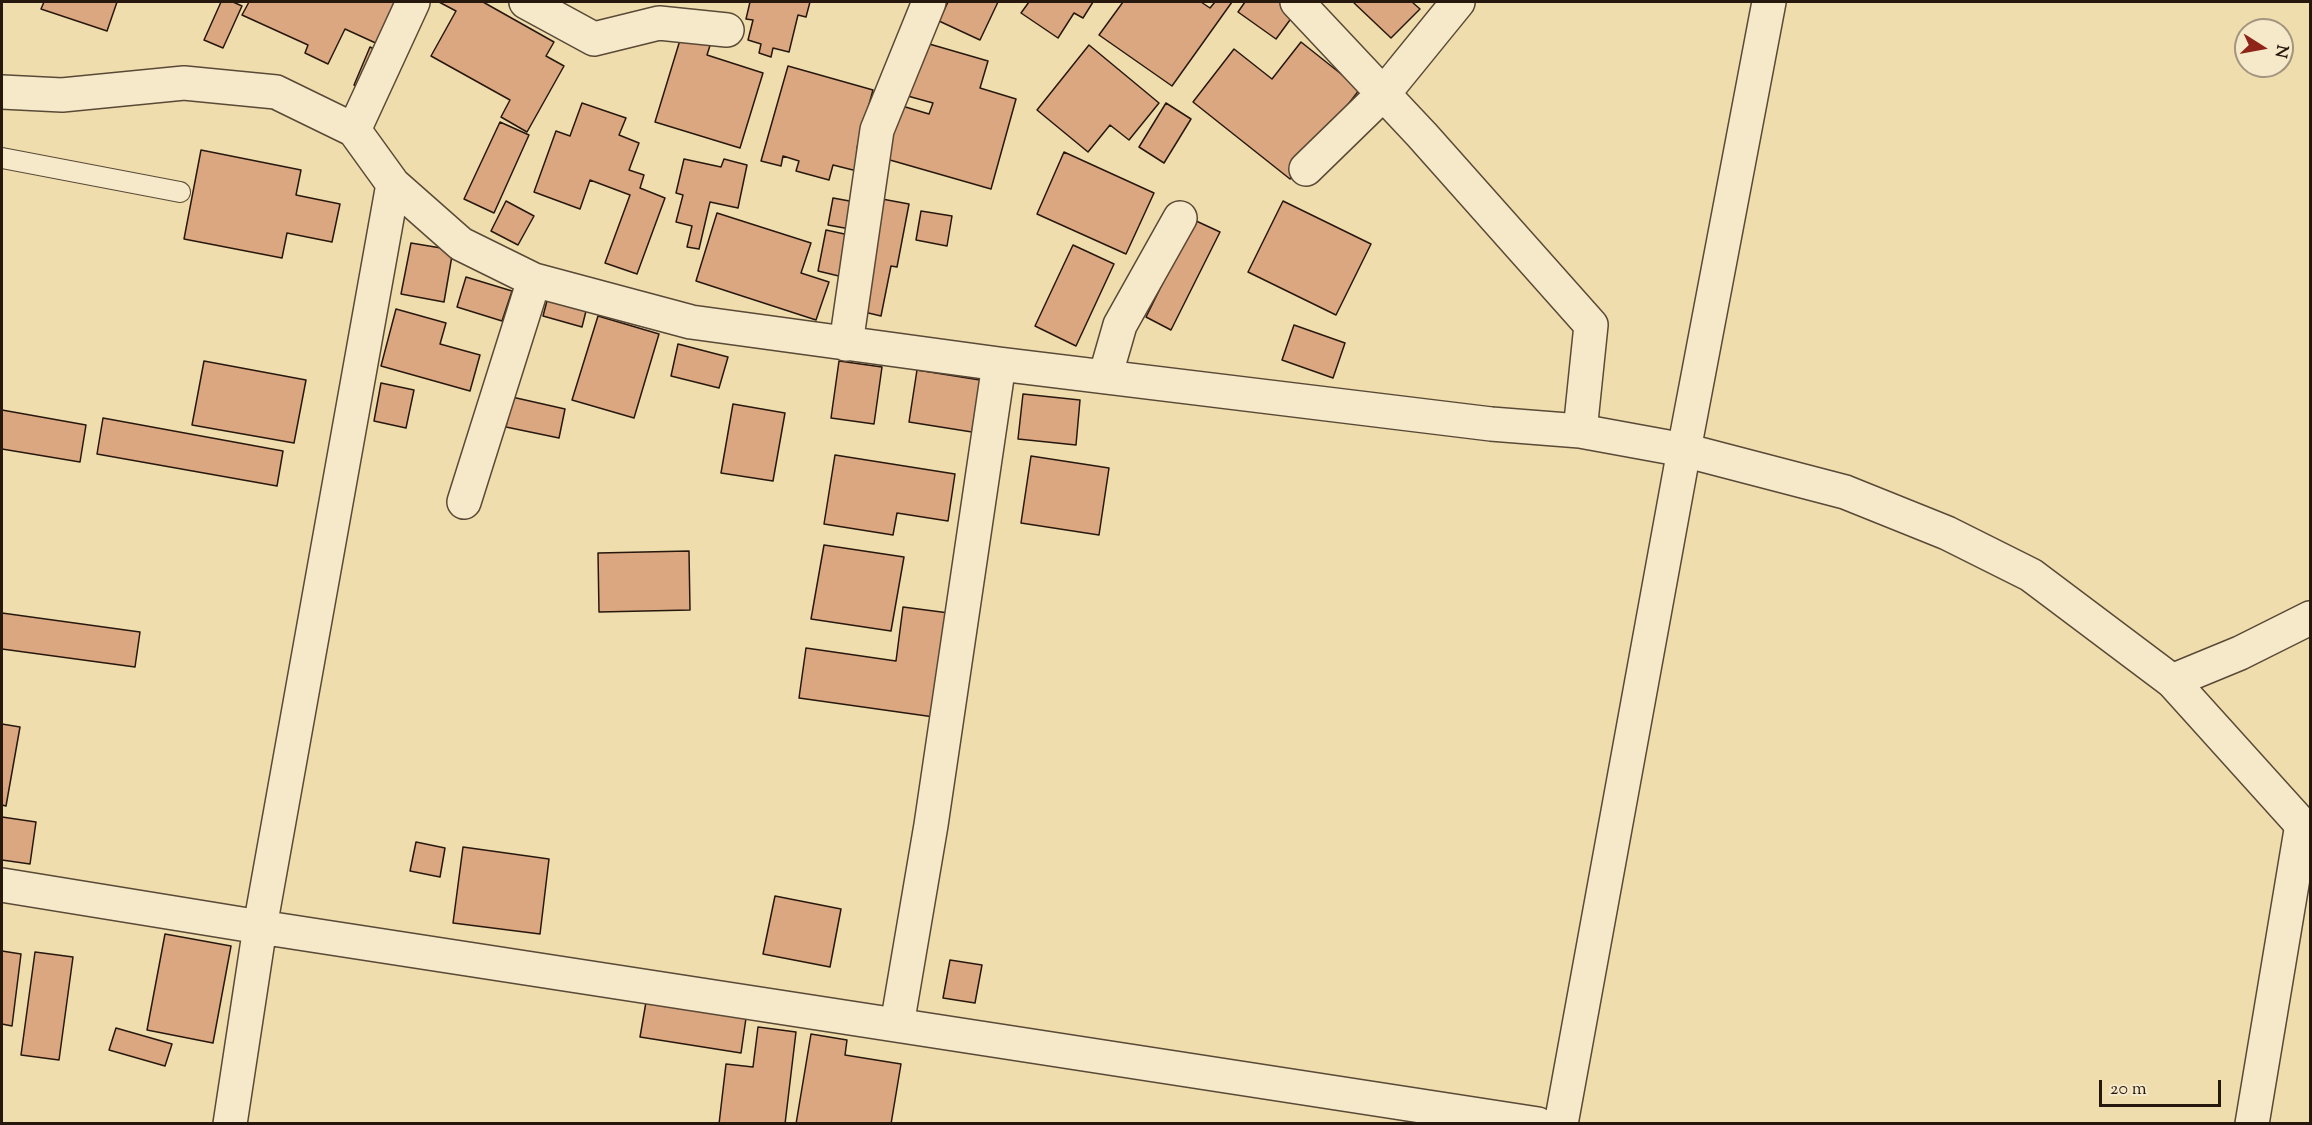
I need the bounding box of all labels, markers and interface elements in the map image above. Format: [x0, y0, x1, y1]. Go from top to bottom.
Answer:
north arrow [2234, 18, 2294, 78]
text: N [2268, 43, 2293, 60]
scale bar [2102, 1068, 2224, 1106]
text: 20 m [2110, 1077, 2147, 1103]

